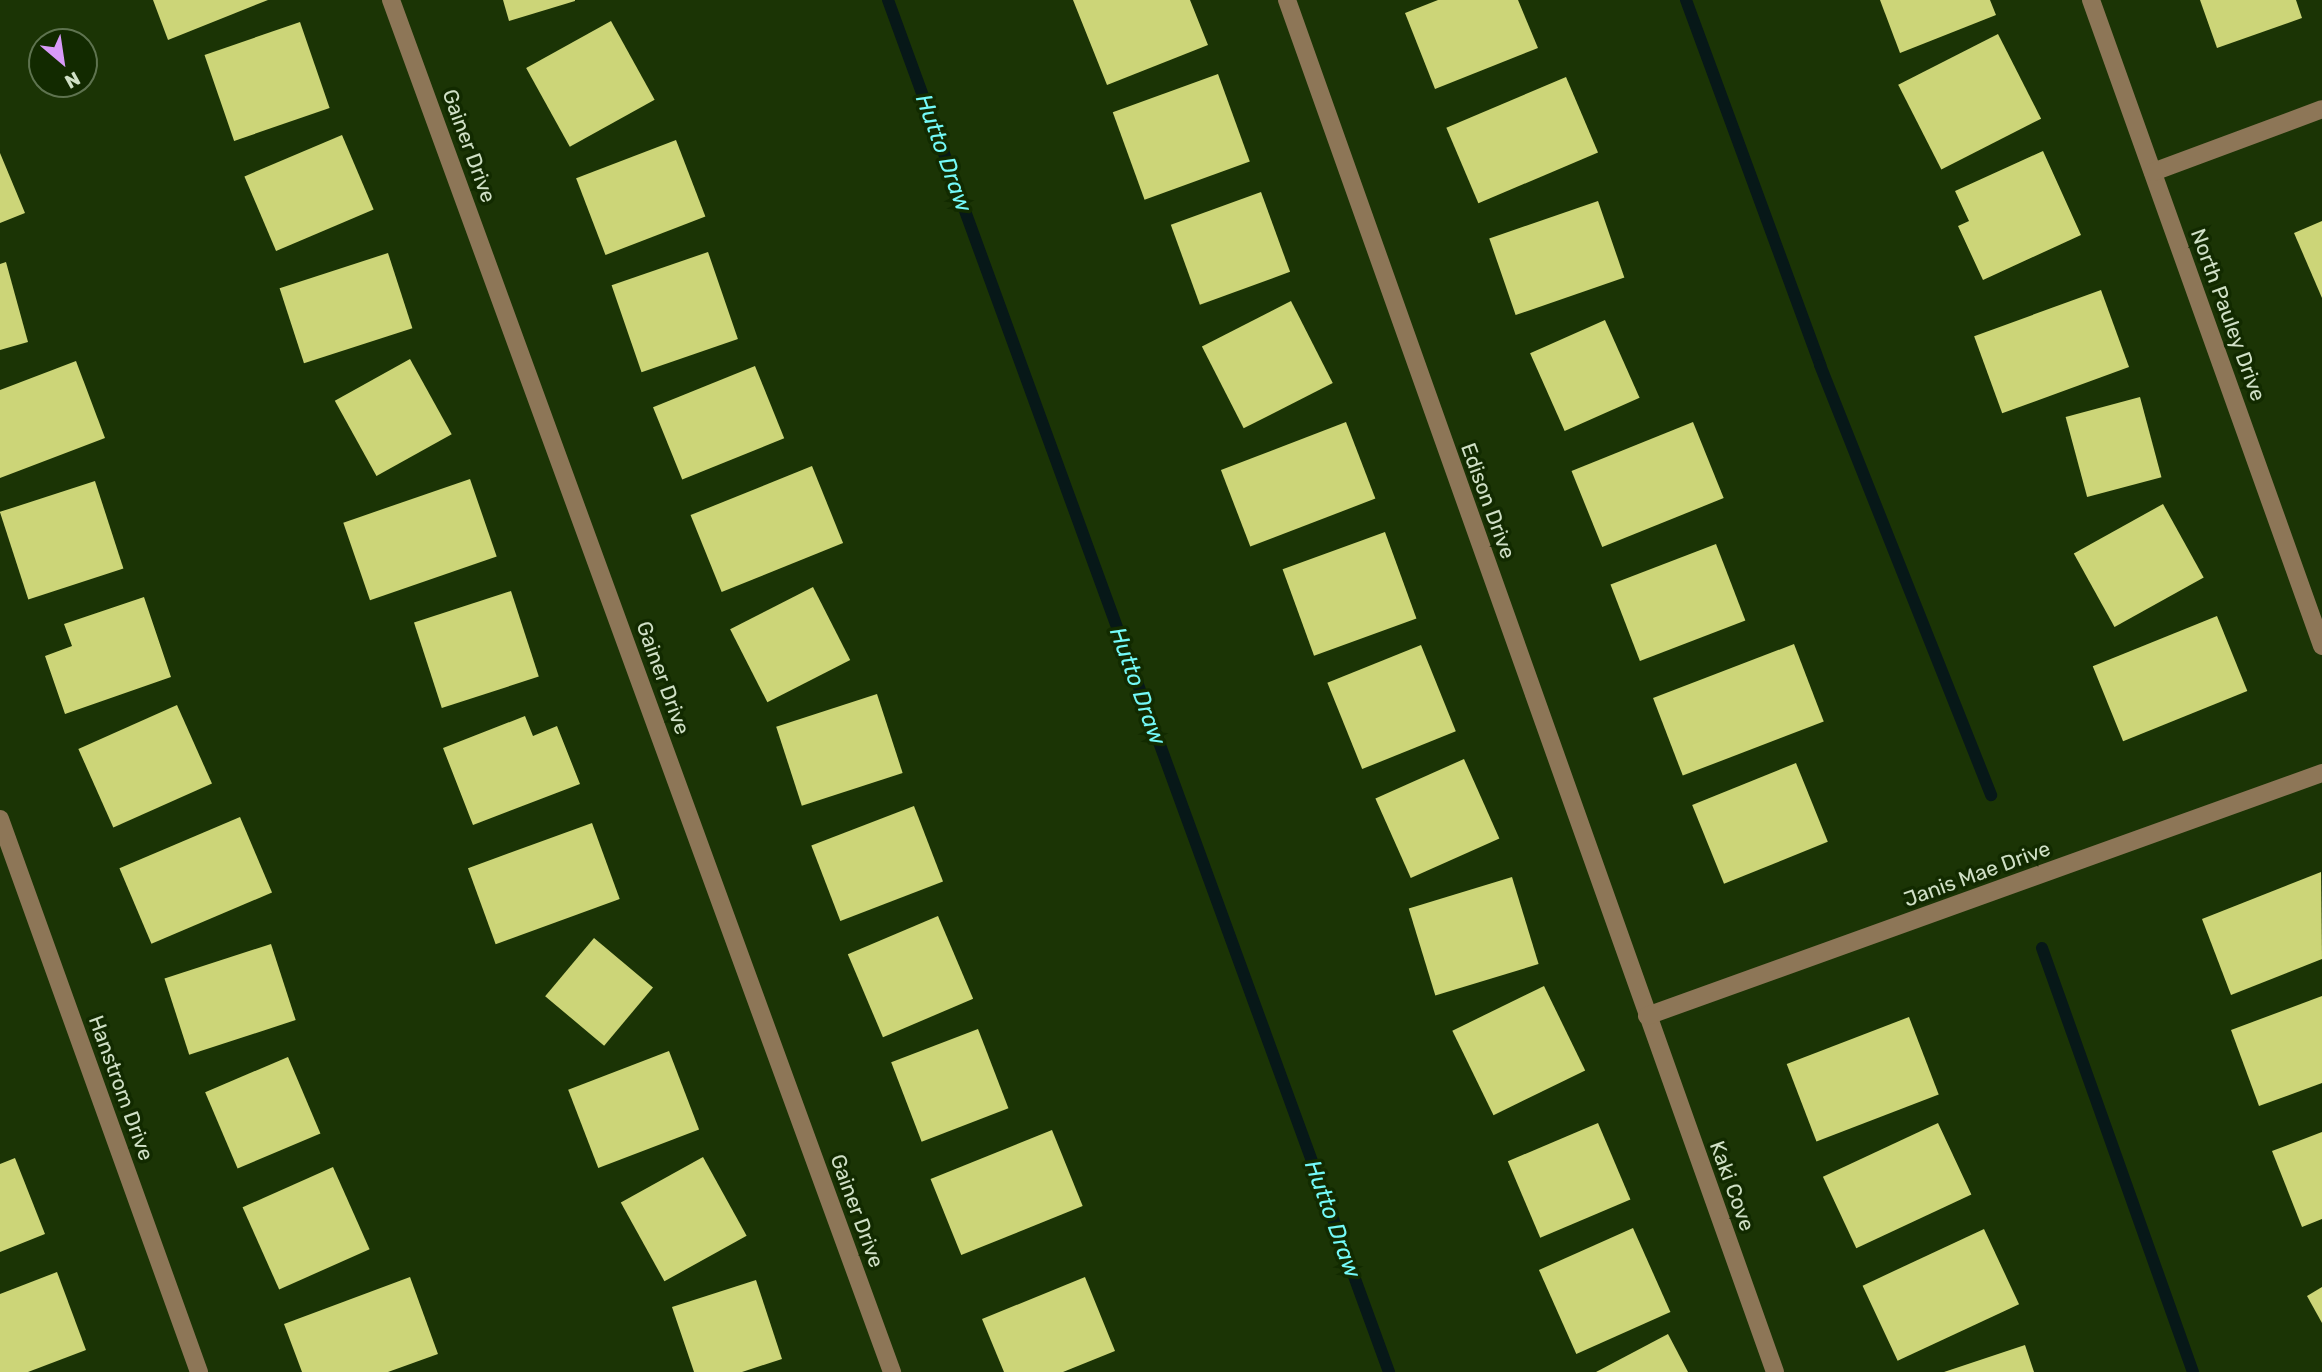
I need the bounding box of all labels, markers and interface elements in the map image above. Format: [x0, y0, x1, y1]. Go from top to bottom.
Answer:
north arrow [28, 28, 98, 98]
text: N [61, 67, 84, 93]
street label: Gainer Drive [437, 86, 501, 206]
water label: Hutto Draw [910, 90, 978, 216]
street label: North Pauley Drive [2185, 225, 2271, 405]
street label: Edison Drive [1455, 440, 1521, 562]
street label: Gainer Drive [631, 618, 695, 738]
water label: Hutto Draw [1104, 623, 1172, 749]
street label: Janis Mae Drive [1900, 836, 2054, 912]
street label: Hanstrom Drive [83, 1012, 159, 1164]
street label: Kaki Cove [1704, 1138, 1760, 1234]
street label: Gainer Drive [825, 1151, 889, 1271]
water label: Hutto Draw [1299, 1156, 1367, 1282]

